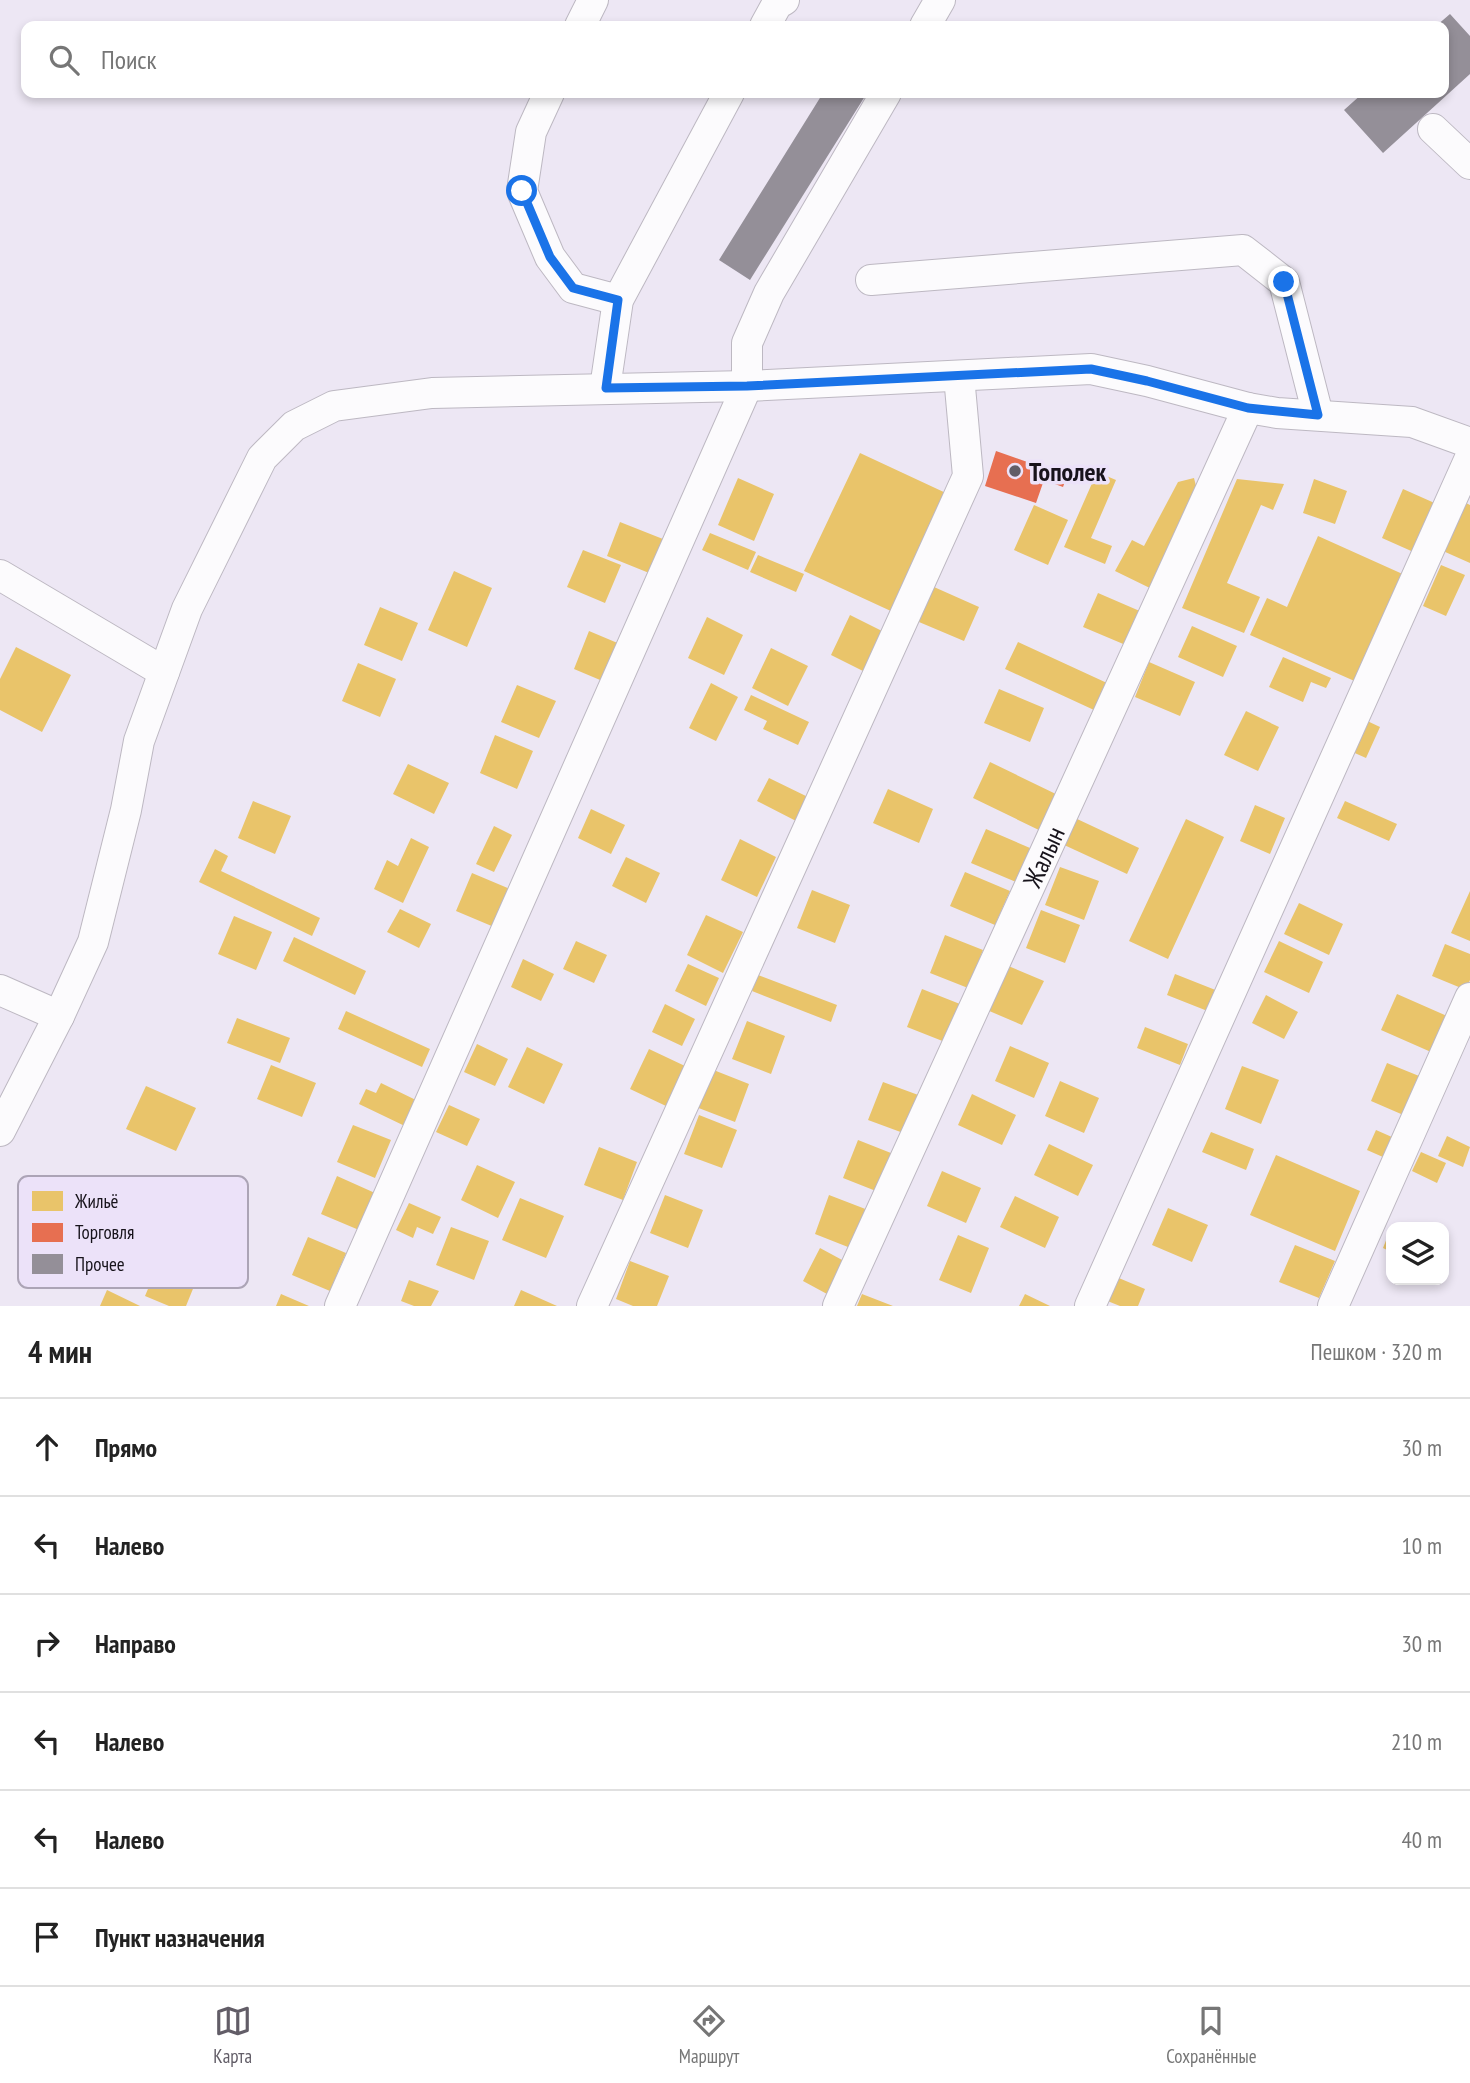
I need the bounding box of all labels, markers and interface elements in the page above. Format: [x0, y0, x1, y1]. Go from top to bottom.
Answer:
search box [21, 21, 1449, 98]
icon: search [45, 41, 83, 79]
text: Поиск [101, 43, 157, 76]
route start [506, 175, 537, 206]
route end [1268, 266, 1299, 297]
place label: Тополек [1029, 455, 1107, 488]
marker: Тополек [1007, 463, 1023, 479]
street label: Жалын [1015, 821, 1071, 893]
legend [18, 1176, 248, 1288]
text: Жильё [74, 1189, 119, 1213]
text: Торговля [75, 1220, 134, 1244]
map controls [1386, 1222, 1449, 1285]
button: layers [1386, 1222, 1449, 1285]
text: Прочее [75, 1252, 125, 1276]
text: 4 мин [28, 1332, 92, 1371]
text: Пешком · 320 m [1311, 1337, 1442, 1366]
icon: ahead [28, 1428, 66, 1466]
text: Прямо [95, 1431, 157, 1464]
text: 30 m [1401, 1433, 1442, 1462]
icon: left [28, 1526, 66, 1564]
text: Налево [95, 1529, 164, 1562]
text: 10 m [1401, 1531, 1442, 1560]
icon: right [28, 1624, 66, 1662]
text: Направо [95, 1627, 176, 1660]
text: 30 m [1401, 1629, 1442, 1658]
icon: left [28, 1722, 66, 1760]
text: Налево [95, 1725, 164, 1758]
text: 210 m [1391, 1727, 1442, 1756]
icon: left [28, 1820, 66, 1858]
text: Налево [95, 1823, 164, 1856]
text: 40 m [1401, 1825, 1442, 1854]
icon: arrive [28, 1918, 66, 1956]
text: Пункт назначения [95, 1921, 265, 1954]
tab: Карта [213, 2002, 252, 2068]
tab: Маршрут [679, 2002, 739, 2068]
tab: Сохранённые [1166, 2002, 1257, 2068]

